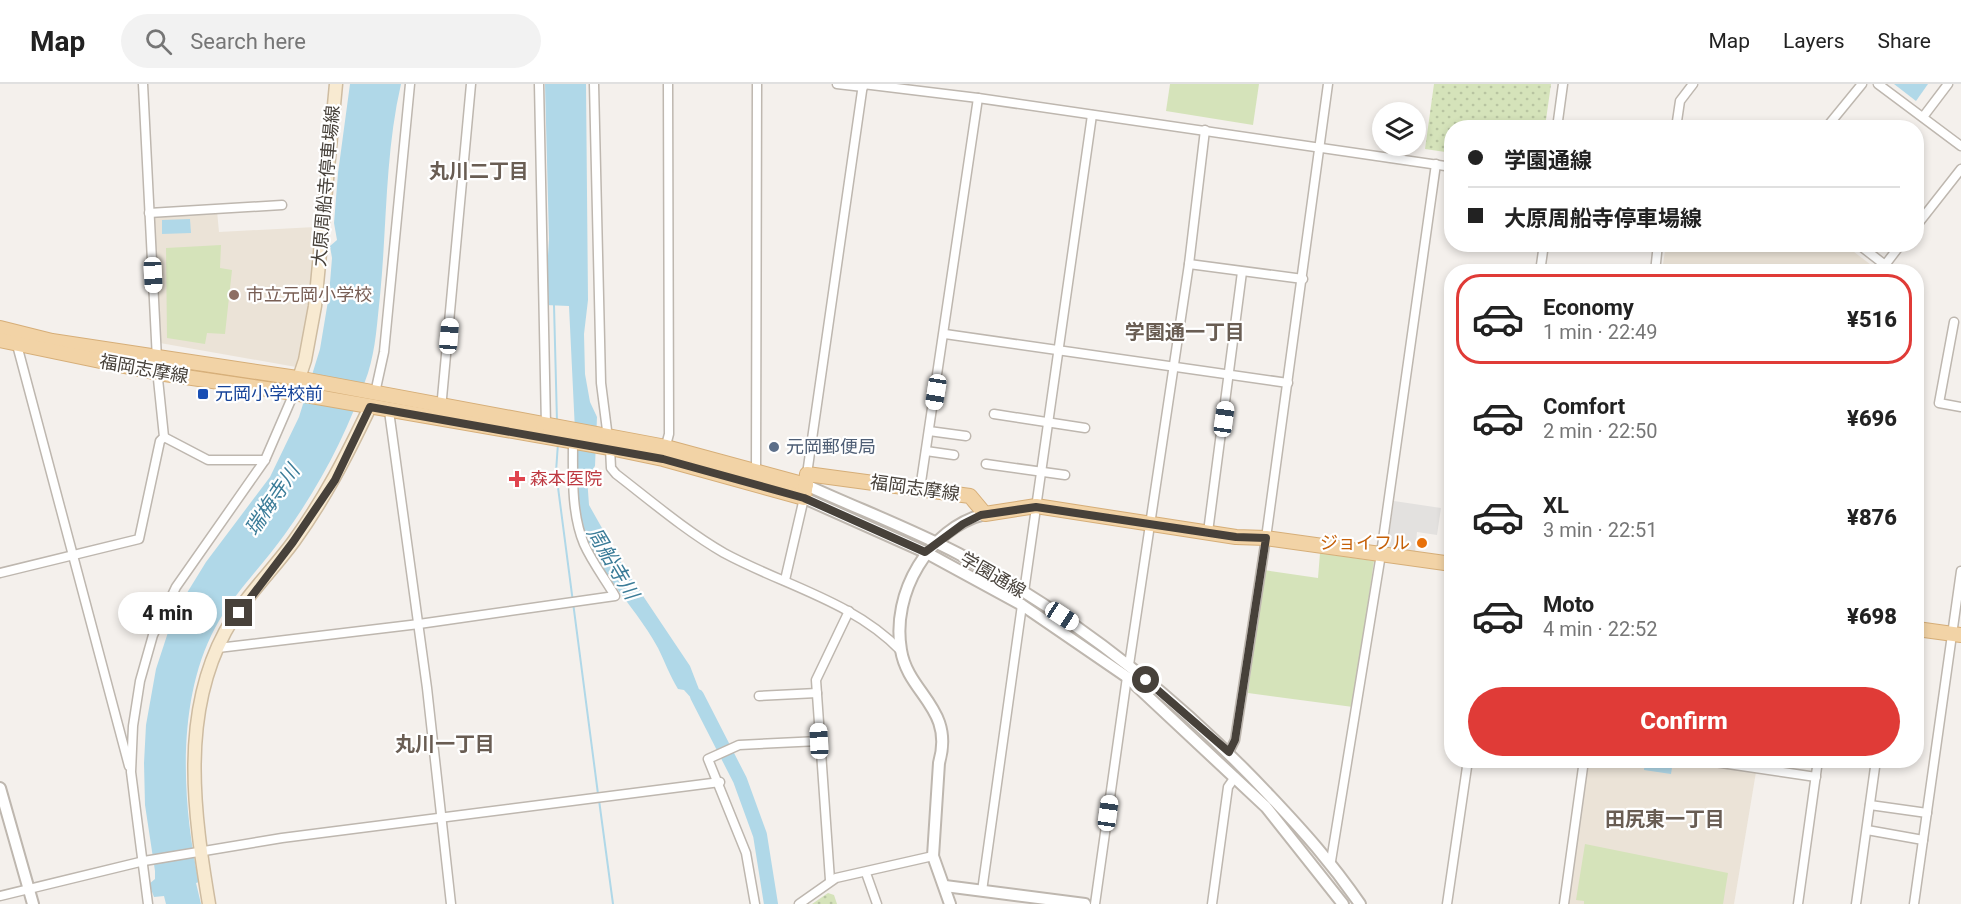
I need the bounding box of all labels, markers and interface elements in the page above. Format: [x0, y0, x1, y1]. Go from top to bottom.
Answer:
search box [121, 14, 541, 68]
text: Map [30, 25, 85, 58]
icon: search [142, 25, 175, 58]
text: Search here [190, 29, 306, 54]
text: Map [1708, 29, 1750, 53]
text: Layers [1783, 29, 1844, 53]
text: Share [1877, 29, 1931, 53]
map controls [1372, 102, 1426, 156]
button: layers [1372, 102, 1426, 156]
street label: 大原周船寺停車場線 [308, 104, 343, 268]
text: 学園通線 [1504, 148, 1592, 173]
district label: 丸川二丁目 [429, 159, 529, 183]
text: 大原周船寺停車場線 [1504, 206, 1702, 231]
car [143, 257, 163, 293]
place label: 市立元岡小学校 [246, 284, 372, 305]
marker: 市立元岡小学校 [227, 288, 241, 302]
icon: car [1471, 292, 1525, 346]
text: Economy [1543, 295, 1634, 320]
text: ¥516 [1847, 307, 1897, 332]
car [438, 317, 460, 355]
district label: 学園通一丁目 [1125, 320, 1245, 344]
text: 1 min · 22:49 [1543, 320, 1658, 344]
street label: 福岡志摩線 [98, 350, 190, 387]
car [924, 373, 948, 411]
place label: 元岡小学校前 [215, 383, 323, 404]
marker: 元岡小学校前 [196, 387, 210, 401]
icon: car [1471, 391, 1525, 445]
text: Comfort [1543, 394, 1625, 419]
car [1213, 400, 1235, 438]
text: ¥696 [1847, 406, 1897, 431]
text: 2 min · 22:50 [1543, 419, 1658, 443]
place label: 元岡郵便局 [786, 436, 876, 457]
marker: 元岡郵便局 [767, 440, 781, 454]
water label: 瑞梅寺川 [240, 458, 305, 540]
place label: 森本医院 [530, 468, 602, 489]
marker: 森本医院 [508, 470, 526, 488]
street label: 福岡志摩線 [869, 471, 961, 504]
icon: car [1471, 490, 1525, 544]
text: XL [1543, 493, 1569, 518]
text: ¥876 [1847, 505, 1897, 530]
text: 3 min · 22:51 [1543, 518, 1658, 542]
water label: 周船寺川 [582, 523, 645, 605]
place label: ジョイフル [1320, 532, 1410, 553]
marker: ジョイフル [1415, 536, 1429, 550]
street label: 学園通線 [957, 547, 1030, 602]
icon: car [1471, 589, 1525, 643]
callout: 4 min [119, 592, 218, 634]
text: Moto [1543, 592, 1594, 617]
route end [225, 599, 252, 626]
car [1042, 599, 1082, 633]
text: 4 min [142, 601, 193, 625]
text: ¥698 [1847, 604, 1897, 629]
text: 4 min · 22:52 [1543, 617, 1658, 641]
route start [1132, 666, 1159, 693]
button: Confirm [1468, 687, 1900, 756]
car [809, 723, 829, 759]
district label: 丸川一丁目 [395, 732, 495, 756]
car [1097, 794, 1119, 832]
district label: 田尻東一丁目 [1605, 807, 1725, 831]

